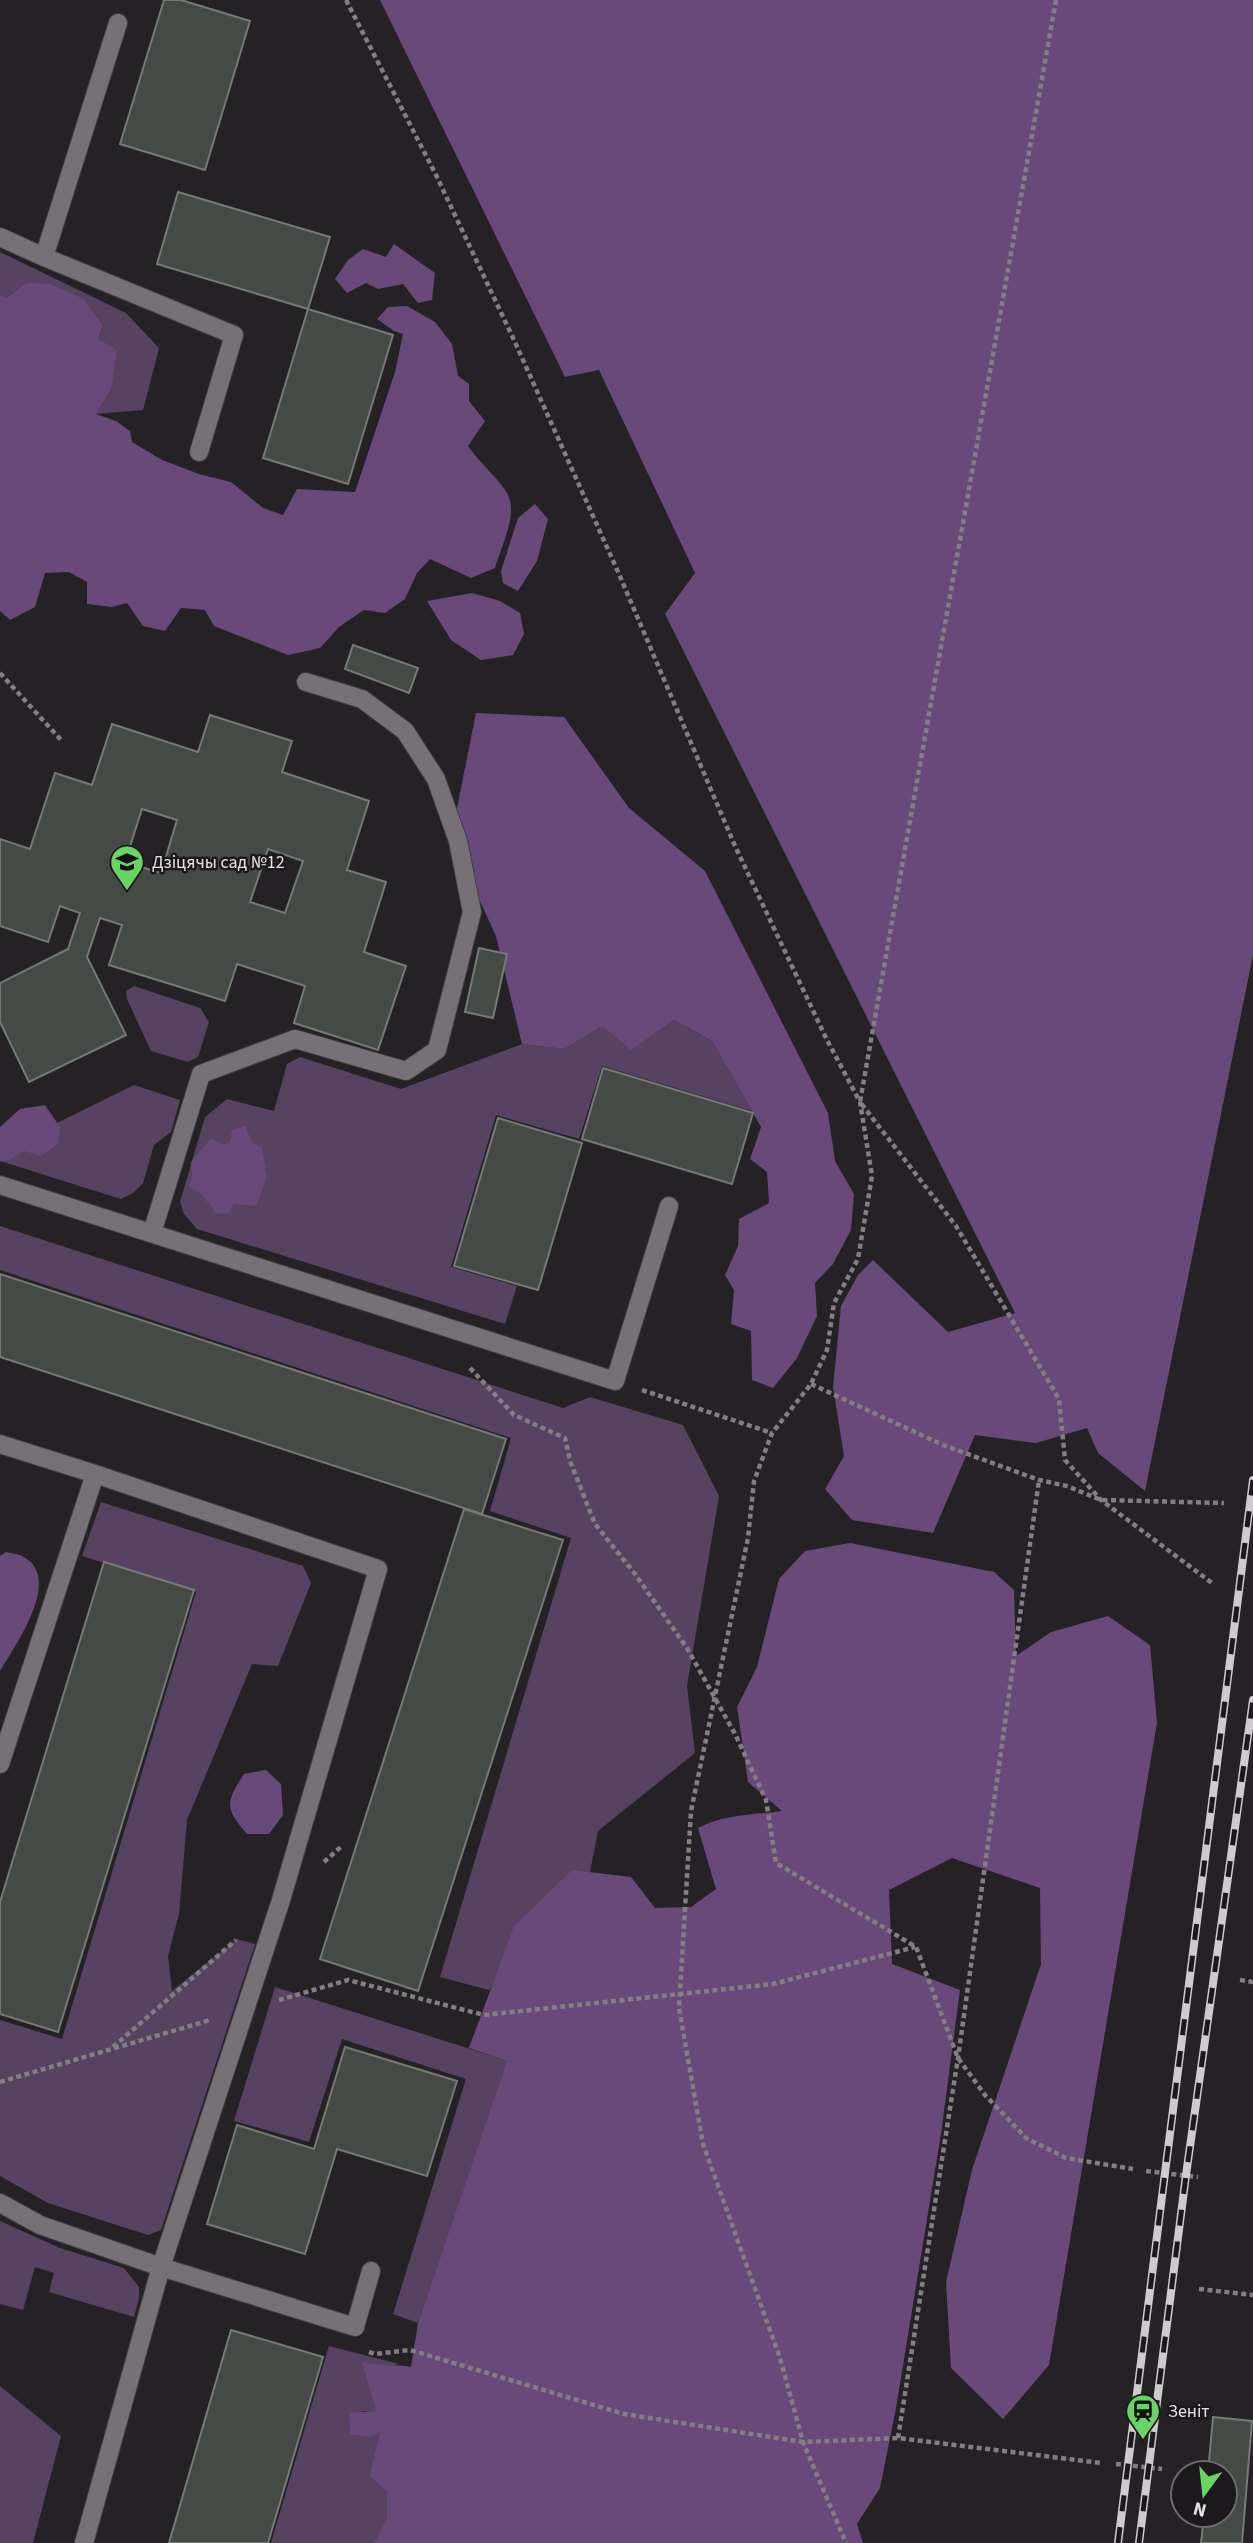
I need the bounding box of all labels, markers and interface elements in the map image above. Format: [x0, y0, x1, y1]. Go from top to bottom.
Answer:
school or university icon: Дзіцячы сад №12 [108, 843, 146, 892]
place label: Дзіцячы сад №12 [152, 850, 285, 875]
station icon: Зеніт [1124, 2392, 1162, 2441]
place label: Зеніт [1168, 2399, 1210, 2424]
north arrow [1169, 2459, 1239, 2529]
text: N [1190, 2494, 1210, 2524]

